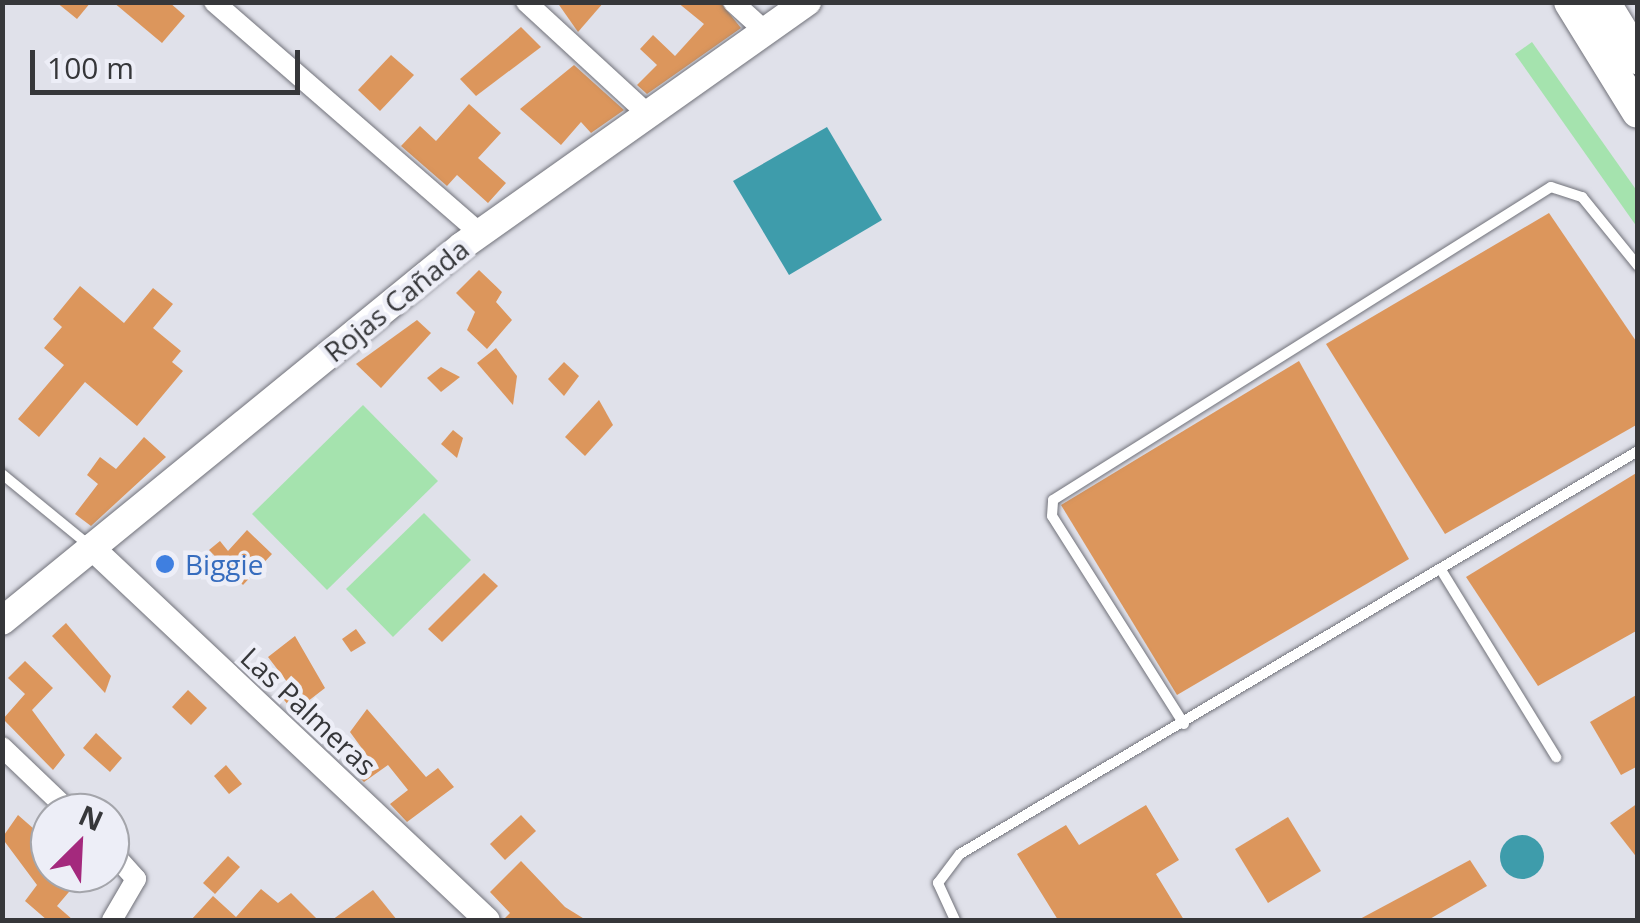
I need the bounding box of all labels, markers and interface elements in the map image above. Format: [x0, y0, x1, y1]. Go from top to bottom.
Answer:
scale bar [35, 30, 305, 92]
text: 100 m [47, 47, 134, 88]
street label: Rojas Cañada [317, 232, 475, 368]
place label: Biggie [185, 547, 263, 581]
marker: Biggie [154, 553, 176, 575]
street label: Las Palmeras [235, 640, 383, 782]
north arrow [30, 793, 130, 893]
text: N [73, 795, 110, 839]

